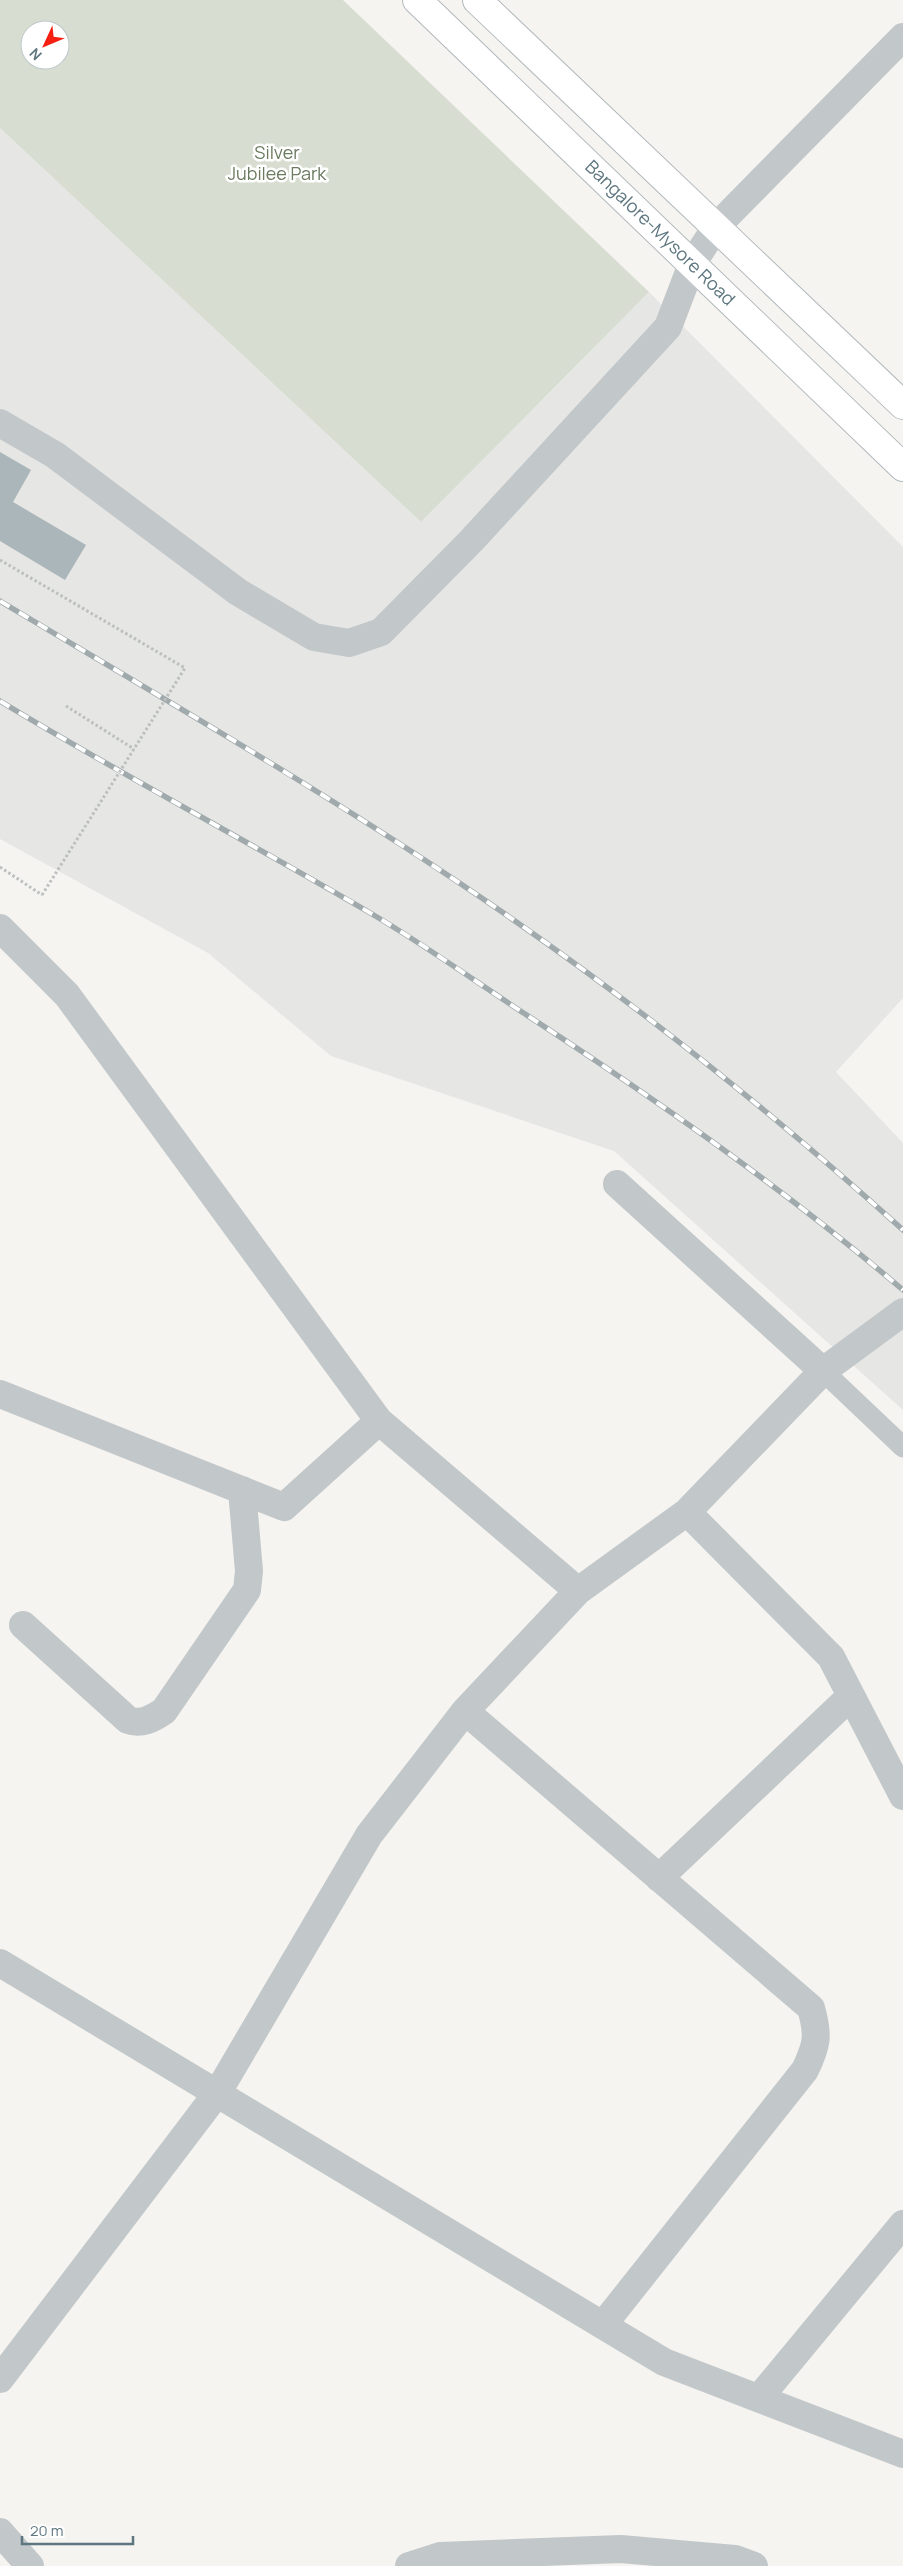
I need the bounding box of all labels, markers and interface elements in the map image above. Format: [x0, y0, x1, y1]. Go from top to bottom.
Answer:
north arrow [20, 20, 70, 70]
text: N [25, 44, 46, 65]
park label: Silver Jubilee Park [228, 140, 327, 185]
street label: Bangalore-Mysore Road [581, 154, 741, 310]
scale bar [22, 2514, 134, 2546]
text: 20 m [30, 2520, 63, 2541]

